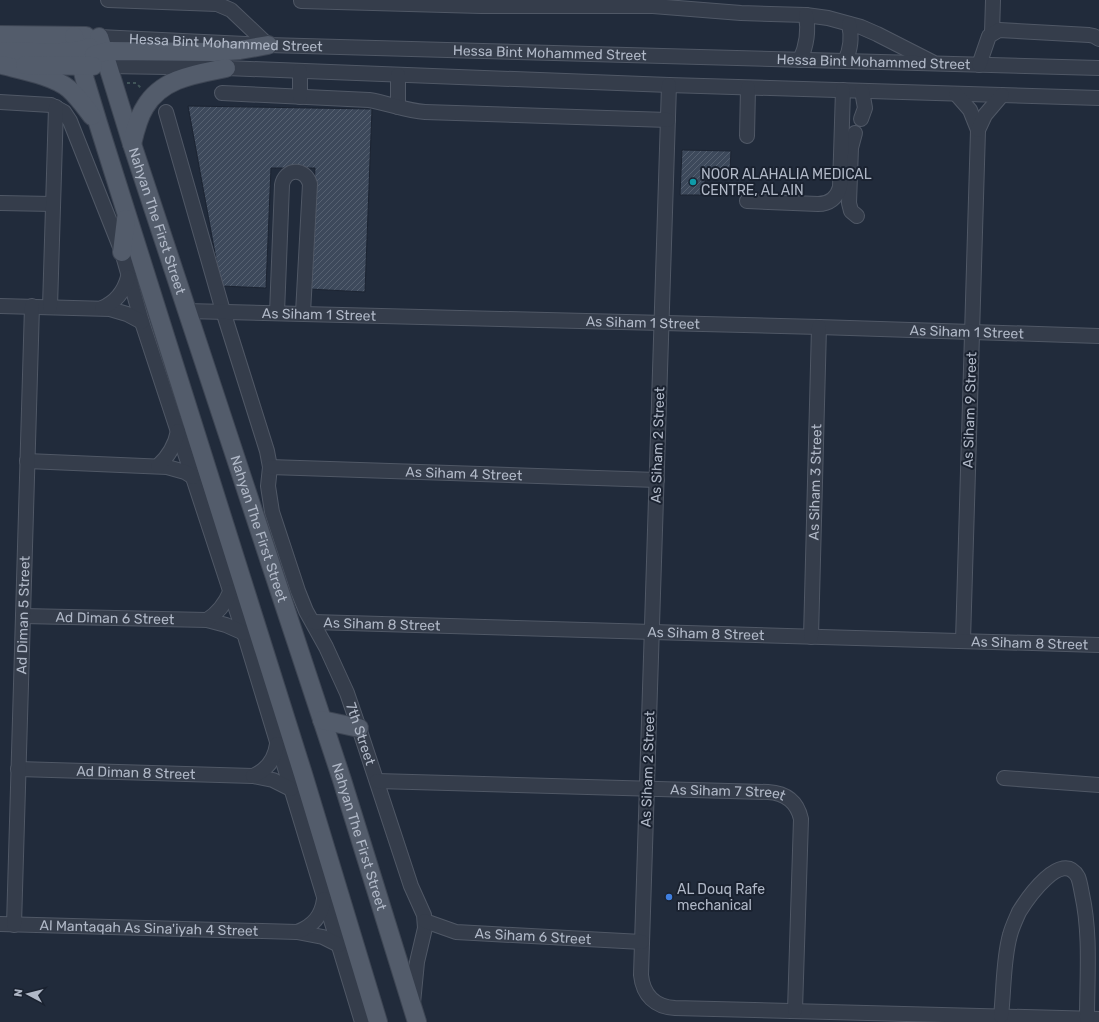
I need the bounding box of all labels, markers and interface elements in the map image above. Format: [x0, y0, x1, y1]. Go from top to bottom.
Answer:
street label: Hessa Bint Mohammed Street [129, 30, 323, 55]
street label: Hessa Bint Mohammed Street [453, 42, 647, 64]
street label: Hessa Bint Mohammed Street [776, 51, 971, 73]
street label: Nahyan The First Street [125, 145, 190, 297]
place label: NOOR ALAHALIA MEDICAL CENTRE, AL AIN [701, 166, 872, 199]
marker: NOOR ALAHALIA MEDICAL CENTRE, AL AIN [688, 177, 698, 187]
street label: As Siham 1 Street [262, 304, 377, 324]
street label: As Siham 1 Street [586, 313, 701, 332]
street label: As Siham 1 Street [909, 321, 1025, 342]
street label: As Siham 9 Street [959, 351, 981, 468]
street label: As Siham 2 Street [647, 386, 669, 503]
street label: As Siham 3 Street [805, 423, 825, 541]
street label: Nahyan The First Street [227, 453, 291, 605]
street label: As Siham 4 Street [405, 463, 523, 484]
street label: Ad Diman 5 Street [13, 555, 33, 675]
street label: Ad Diman 6 Street [55, 608, 175, 628]
street label: As Siham 8 Street [323, 614, 441, 634]
street label: As Siham 8 Street [647, 623, 765, 644]
street label: As Siham 8 Street [971, 633, 1089, 653]
street label: 7th Street [342, 700, 379, 768]
street label: As Siham 2 Street [637, 710, 659, 827]
street label: Nahyan The First Street [328, 761, 391, 913]
street label: Ad Diman 8 Street [76, 762, 196, 783]
street label: As Siham 7 Street [670, 781, 789, 804]
place label: AL Douq Rafe mechanical [677, 881, 765, 914]
marker: AL Douq Rafe mechanical [664, 892, 674, 902]
street label: Al Mantaqah As Sina'iyah 4 Street [39, 917, 259, 939]
street label: As Siham 6 Street [474, 925, 592, 948]
north arrow [8, 974, 48, 1014]
text: N [12, 988, 26, 998]

